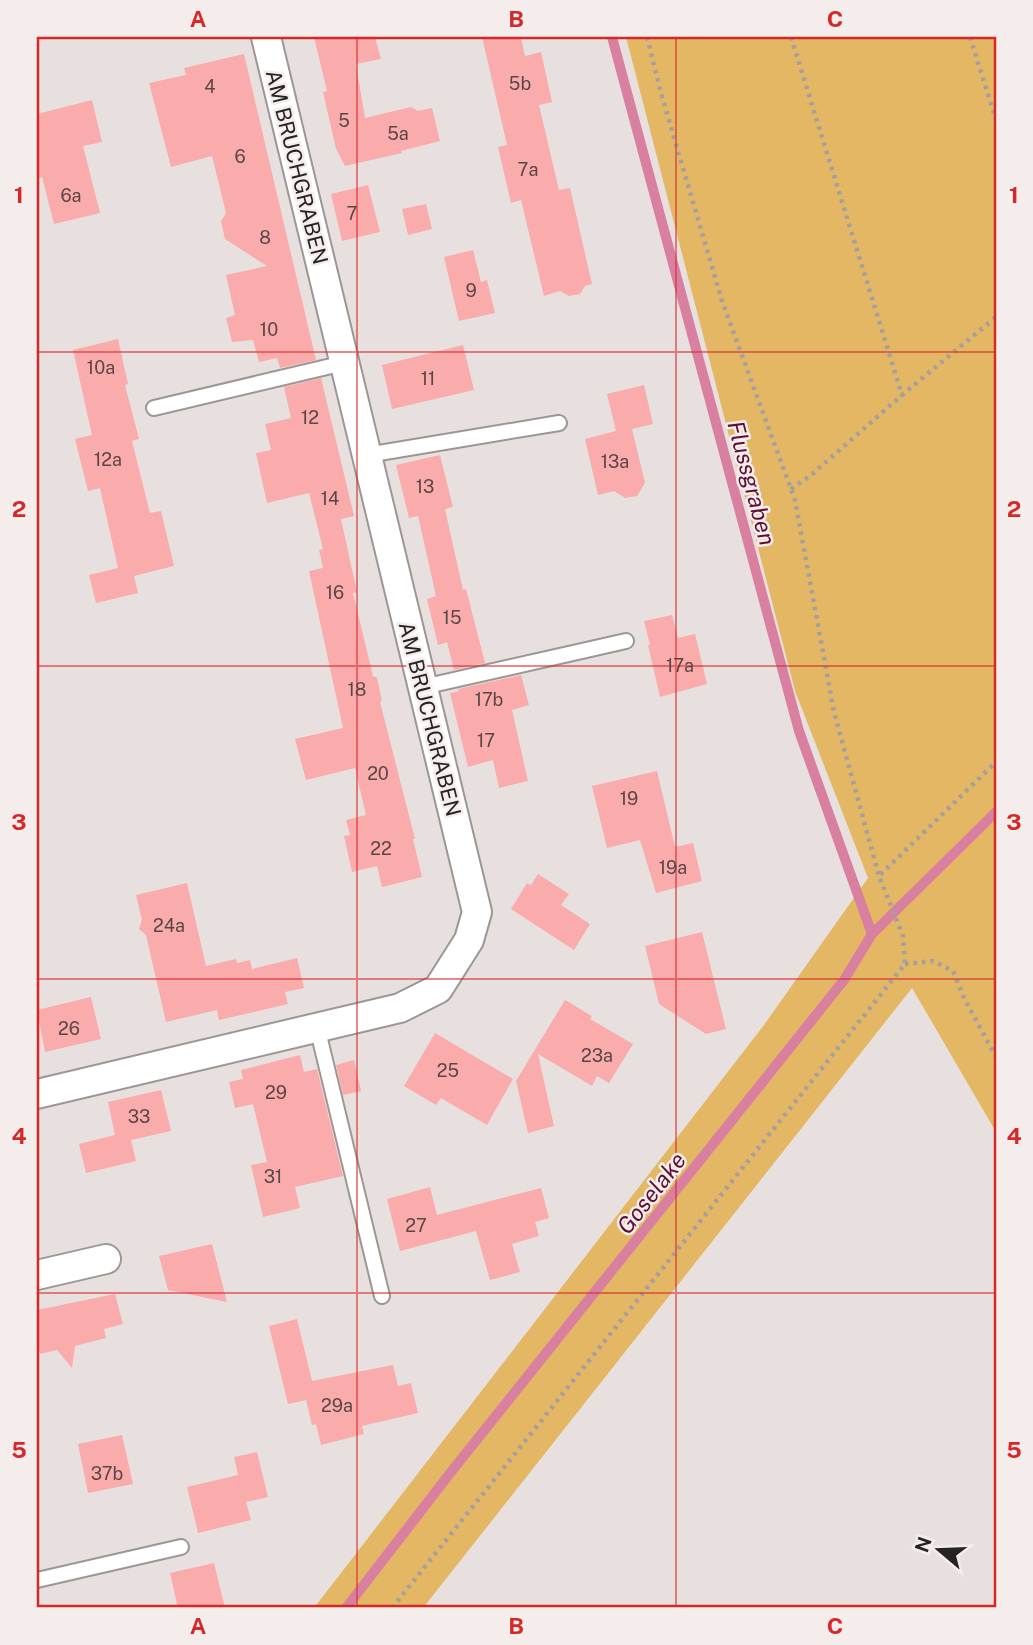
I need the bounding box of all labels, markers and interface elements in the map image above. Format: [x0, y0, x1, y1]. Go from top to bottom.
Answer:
text: A [190, 5, 207, 32]
text: B [508, 5, 524, 32]
text: C [827, 5, 843, 32]
street label: AM BRUCHGRABEN [261, 67, 333, 267]
house number: 5b [509, 73, 531, 94]
house number: 4 [204, 76, 216, 97]
house number: 5 [338, 110, 350, 131]
house number: 5a [387, 123, 409, 144]
house number: 6 [234, 146, 246, 167]
house number: 7a [518, 159, 538, 180]
text: 1 [14, 181, 24, 208]
text: 1 [1009, 181, 1019, 208]
house number: 6a [60, 185, 82, 206]
house number: 7 [347, 203, 357, 224]
house number: 8 [259, 227, 271, 248]
house number: 9 [465, 280, 477, 301]
house number: 10 [260, 319, 278, 340]
house number: 10a [87, 357, 115, 378]
house number: 11 [421, 368, 435, 389]
house number: 12 [301, 407, 319, 428]
water label: Flussgraben [722, 418, 782, 548]
house number: 12a [94, 449, 122, 470]
house number: 13a [601, 451, 629, 472]
house number: 13 [416, 476, 434, 497]
house number: 14 [321, 488, 339, 509]
text: 2 [12, 495, 26, 522]
text: 2 [1007, 495, 1021, 522]
house number: 16 [326, 582, 344, 603]
house number: 15 [443, 607, 461, 628]
street label: AM BRUCHGRABEN [394, 619, 466, 819]
house number: 17a [666, 655, 694, 676]
house number: 18 [348, 679, 366, 700]
house number: 17b [475, 689, 503, 710]
house number: 17 [477, 730, 495, 751]
house number: 20 [367, 763, 389, 784]
house number: 19 [620, 788, 638, 809]
text: 3 [11, 808, 27, 835]
text: 3 [1006, 808, 1022, 835]
house number: 22 [370, 838, 392, 859]
house number: 19a [659, 857, 687, 878]
house number: 24a [153, 915, 185, 936]
house number: 26 [58, 1018, 80, 1039]
house number: 23a [581, 1045, 613, 1066]
house number: 25 [437, 1060, 459, 1081]
house number: 29 [265, 1082, 287, 1103]
house number: 33 [128, 1106, 150, 1127]
text: 4 [11, 1122, 27, 1149]
text: 4 [1006, 1122, 1022, 1149]
water label: Goselake [611, 1147, 691, 1239]
house number: 31 [264, 1166, 282, 1187]
house number: 27 [405, 1215, 427, 1236]
house number: 29a [321, 1395, 353, 1416]
text: 5 [11, 1436, 27, 1463]
text: 5 [1006, 1436, 1022, 1463]
house number: 37b [91, 1463, 123, 1484]
north arrow [904, 1516, 974, 1586]
text: N [910, 1534, 936, 1555]
text: A [190, 1612, 207, 1639]
text: B [508, 1612, 524, 1639]
text: C [827, 1612, 843, 1639]

